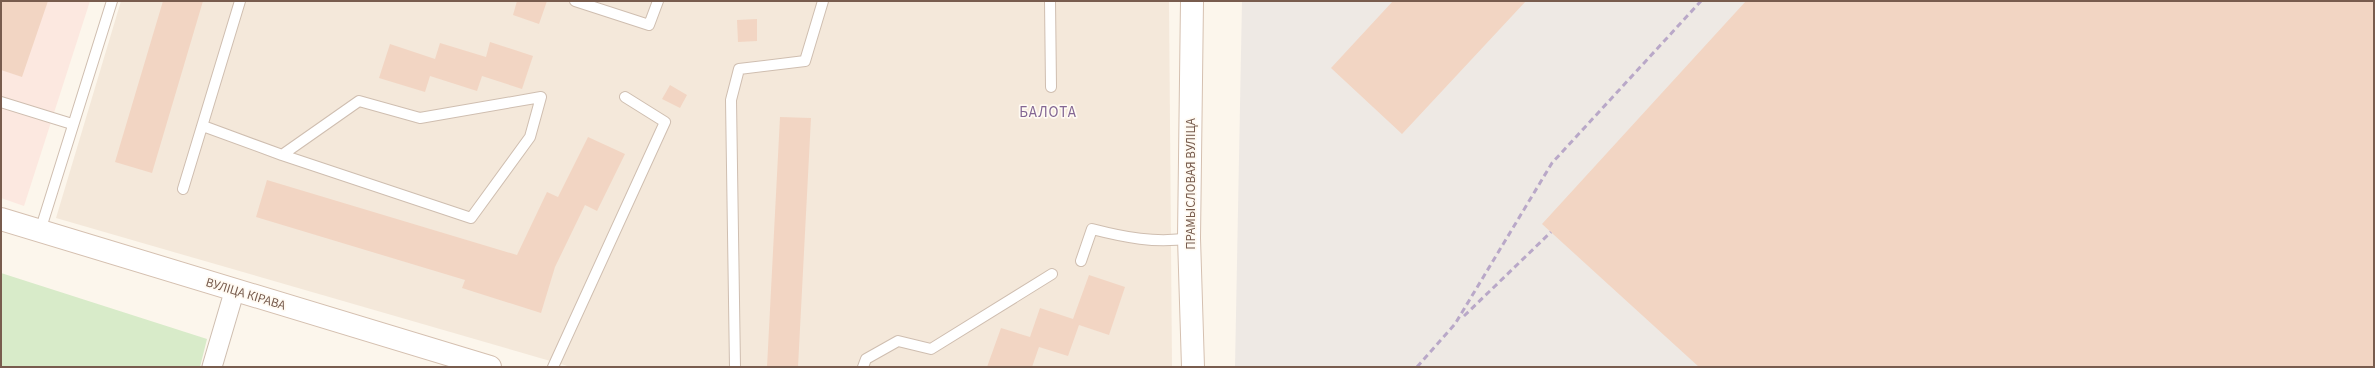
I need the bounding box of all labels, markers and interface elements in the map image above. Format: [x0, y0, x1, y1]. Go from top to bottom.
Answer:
district label: БАЛОТА [1019, 102, 1077, 123]
street label: ПРАМЫСЛОВАЯ ВУЛІЦА [1182, 117, 1200, 250]
street label: ВУЛІЦА КІРАВА [204, 273, 289, 315]

